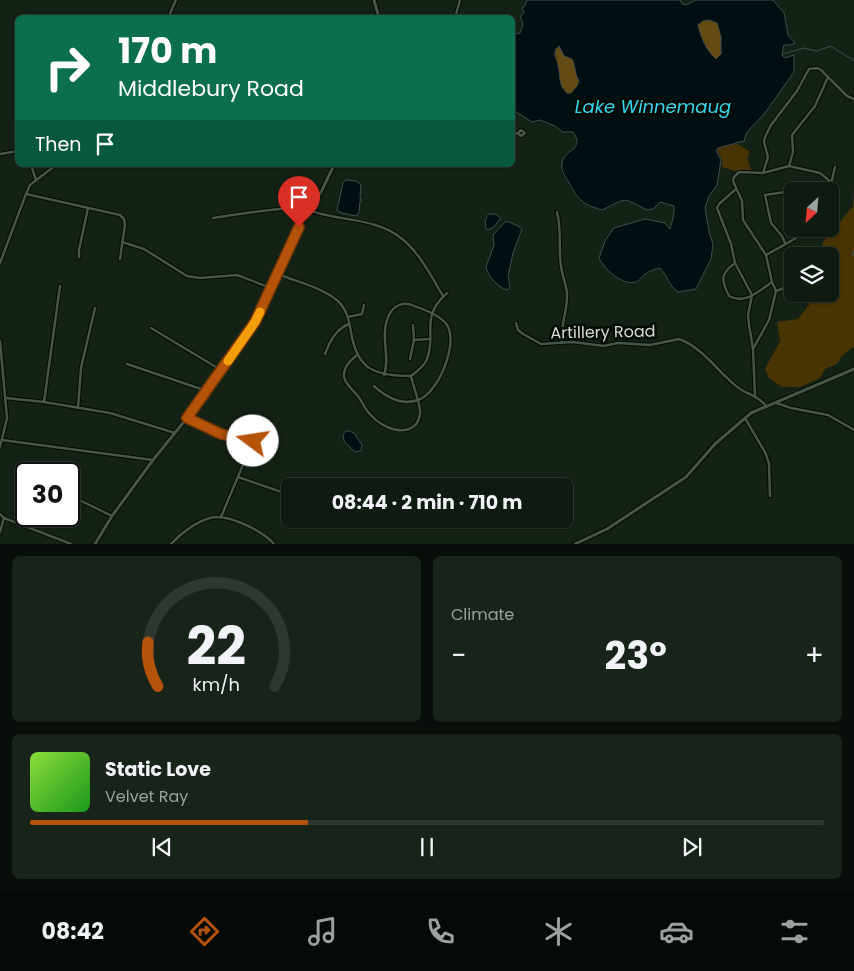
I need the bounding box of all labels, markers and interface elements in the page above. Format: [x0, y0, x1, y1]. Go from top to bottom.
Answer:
text: 170 m [118, 26, 217, 75]
icon: right [35, 35, 100, 100]
text: Middlebury Road [118, 73, 304, 104]
water label: Lake Winnemaug [575, 94, 731, 119]
icon: arrive [91, 130, 119, 158]
text: Then [35, 131, 81, 158]
pin [278, 176, 320, 227]
north arrow [784, 182, 839, 238]
map controls [784, 182, 839, 302]
icon: arrive [285, 183, 313, 211]
button: layers [784, 247, 839, 302]
street label: Artillery Road [550, 320, 656, 344]
position arrow [226, 414, 278, 466]
speed limit sign: 30 [15, 462, 80, 527]
text: 08:44 · 2 min · 710 m [332, 489, 522, 516]
text: Climate [451, 603, 514, 626]
text: 22 [187, 610, 246, 683]
text: 23° [605, 629, 667, 682]
text: − [451, 636, 466, 675]
text: + [805, 636, 824, 675]
text: km/h [193, 672, 240, 697]
text: Static Love [105, 756, 211, 783]
text: Velvet Ray [105, 785, 188, 808]
icon: previous [148, 833, 176, 861]
icon: pause [413, 833, 441, 861]
icon: next [678, 833, 706, 861]
icon: directions [187, 914, 222, 949]
icon: music [305, 914, 340, 949]
icon: phone [423, 914, 458, 949]
icon: climate [541, 914, 576, 949]
icon: car [659, 914, 694, 949]
icon: filters [777, 914, 812, 949]
text: 08:42 [42, 916, 104, 947]

